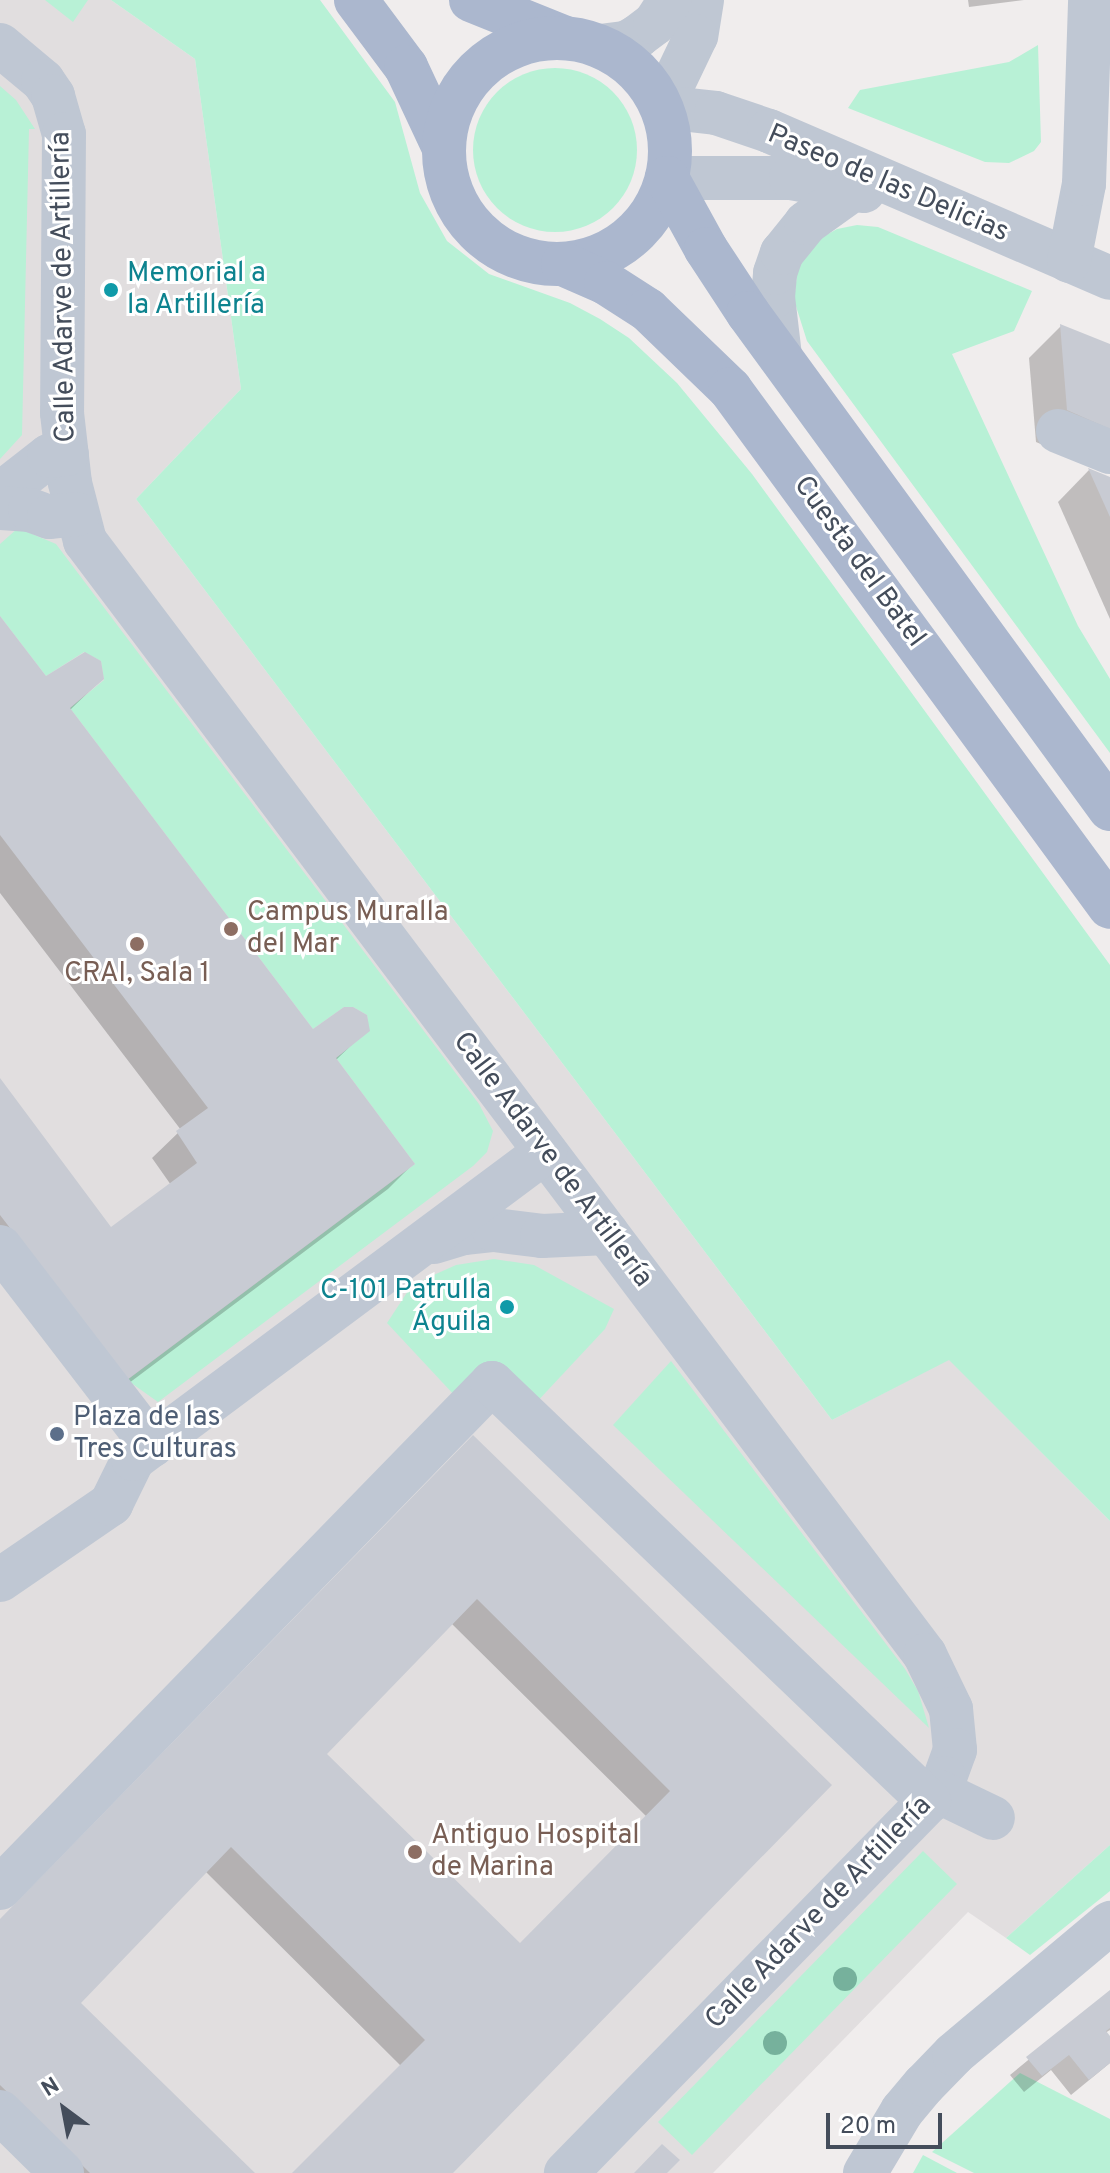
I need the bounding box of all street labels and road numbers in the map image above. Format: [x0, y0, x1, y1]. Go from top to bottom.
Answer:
street label: Paseo de las Delicias [762, 118, 1014, 250]
street label: Calle Adarve de Artillería [44, 130, 84, 444]
street label: Cuesta del Batel [786, 470, 932, 654]
street label: Calle Adarve de Artillería [444, 1025, 660, 1295]
street label: Calle Adarve de Artillería [698, 1789, 940, 2037]

